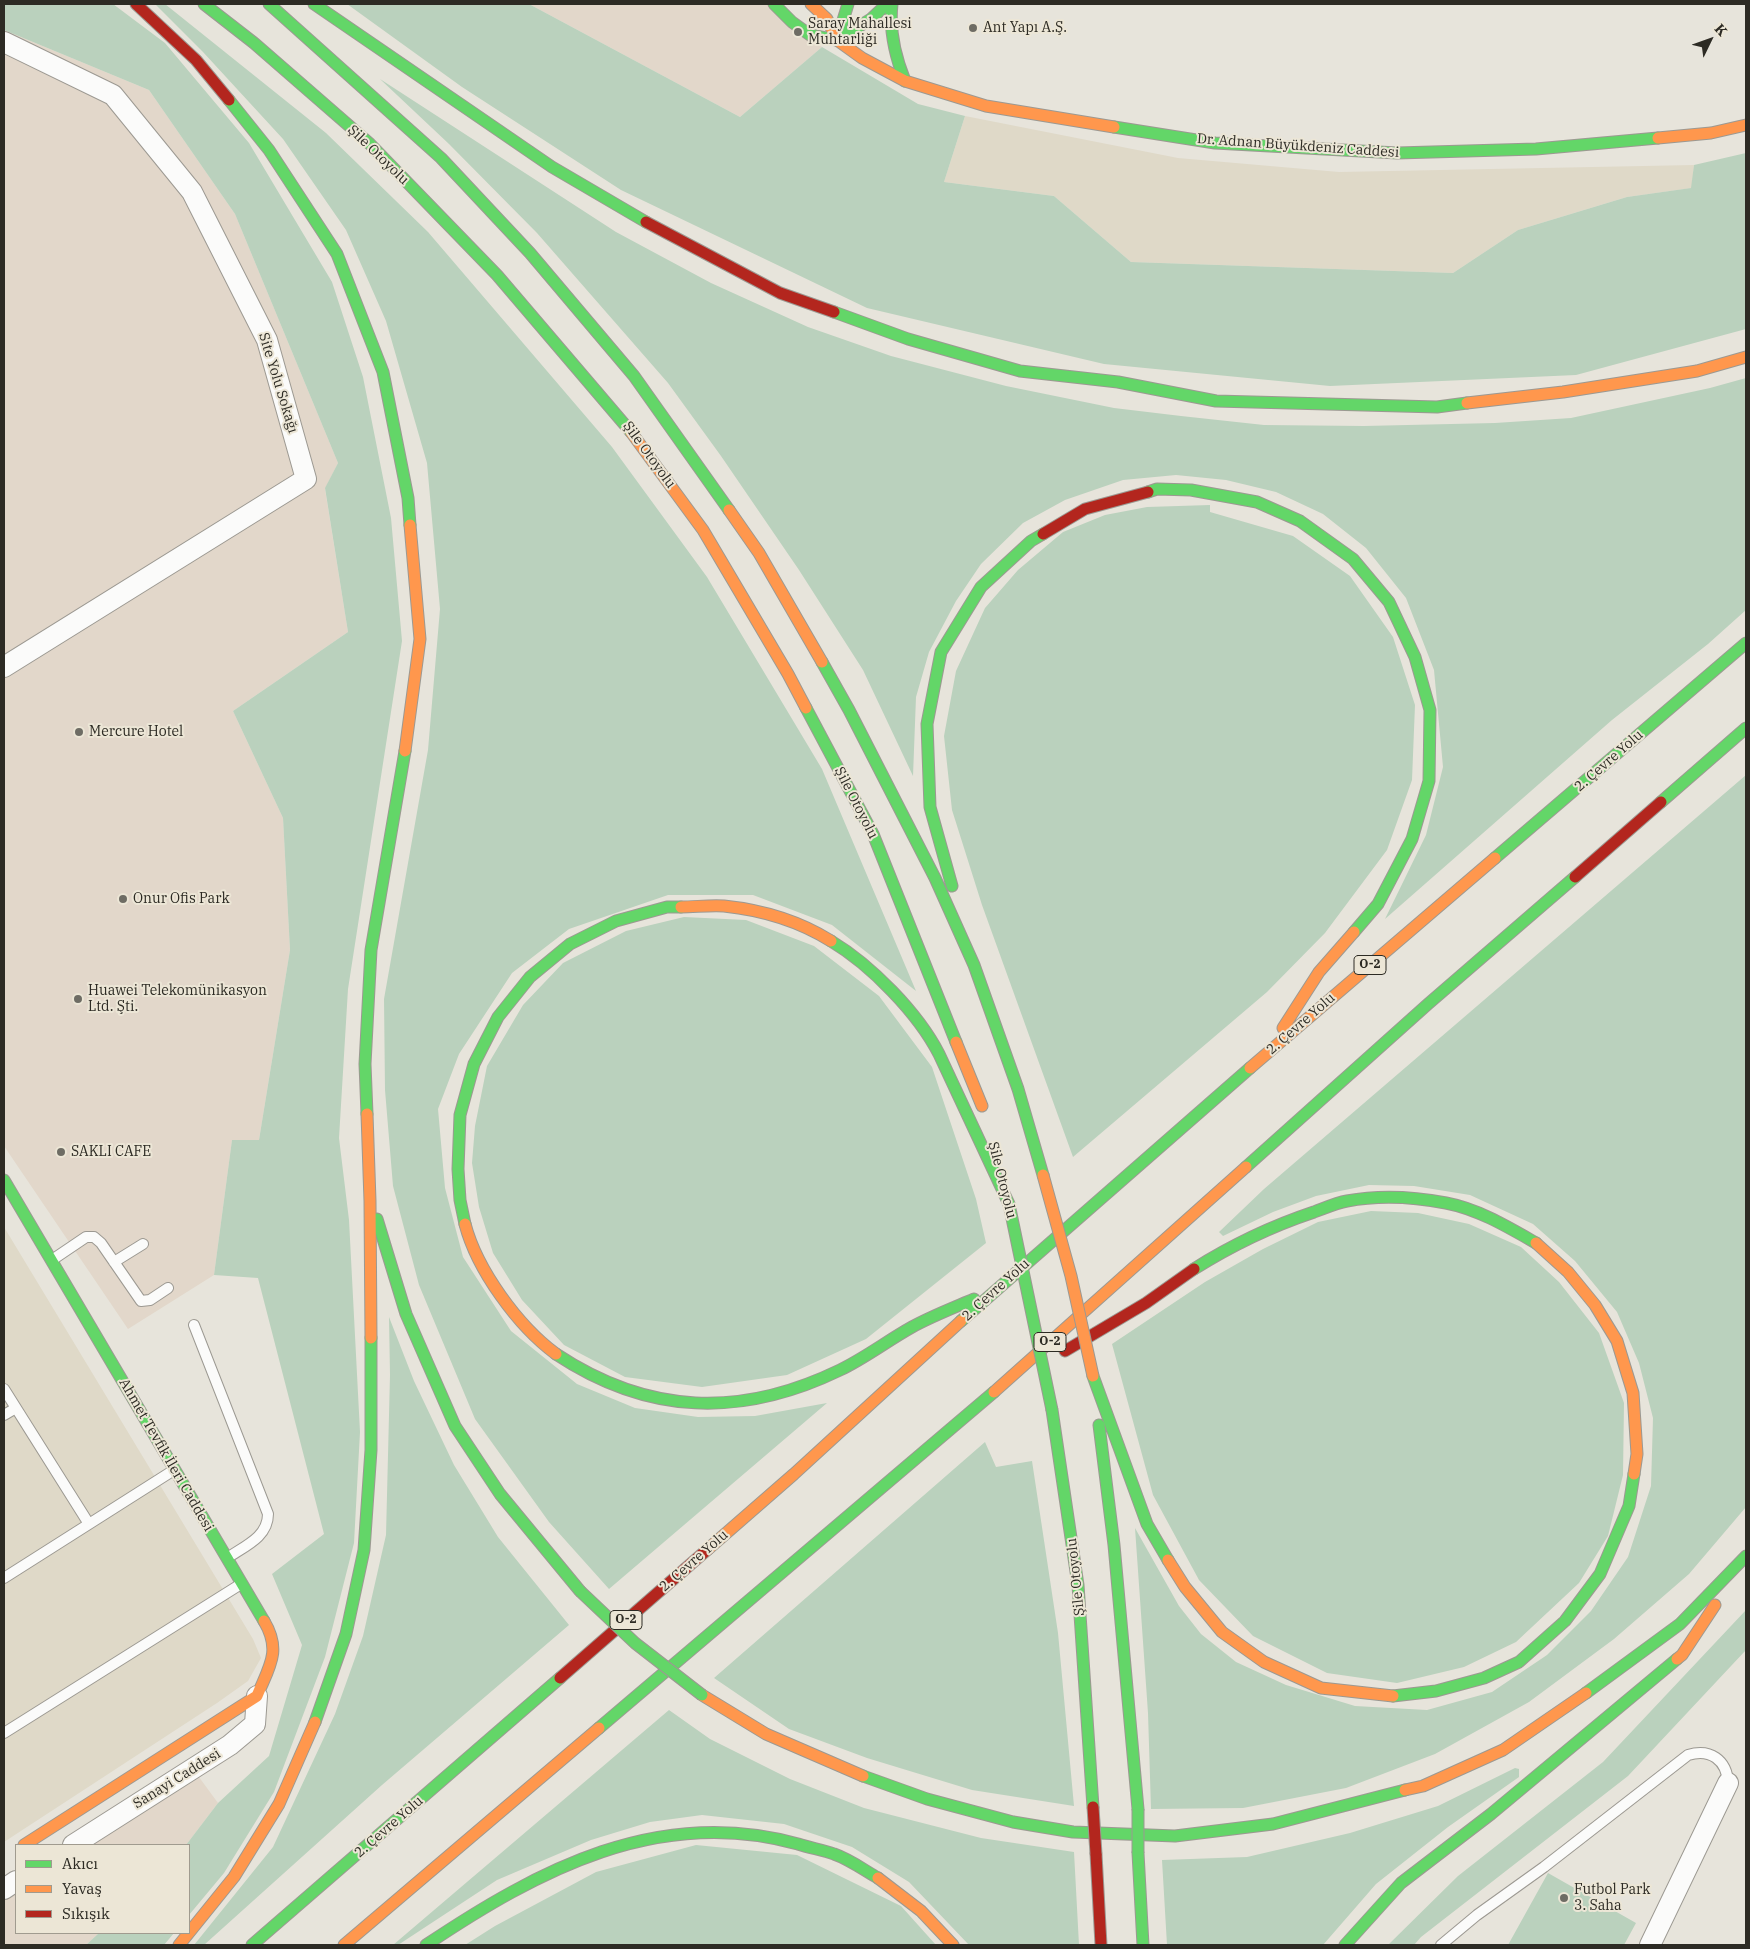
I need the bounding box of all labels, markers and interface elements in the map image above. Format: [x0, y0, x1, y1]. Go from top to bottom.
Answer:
north arrow [1685, 15, 1735, 65]
place label: Saray Mahallesi Muhtarliği [808, 16, 912, 48]
place label: Ant Yapı A.Ş. [983, 20, 1067, 36]
text: K [1711, 20, 1731, 40]
marker: Ant Yapı A.Ş. [967, 22, 979, 34]
marker: Saray Mahallesi Muhtarliği [792, 26, 804, 38]
street label: Şile Otoyolu [344, 122, 412, 188]
street label: Dr. Adnan Büyükdeniz Caddesi [1196, 131, 1400, 161]
street label: Site Yolu Sokağı [255, 331, 301, 435]
street label: Şile Otoyolu [619, 418, 679, 492]
place label: Mercure Hotel [89, 724, 183, 740]
marker: Mercure Hotel [73, 726, 85, 738]
street label: 2. Çevre Yolu [1571, 727, 1647, 795]
street label: Şile Otoyolu [831, 764, 881, 842]
place label: Onur Ofis Park [133, 891, 230, 907]
marker: Onur Ofis Park [117, 893, 129, 905]
road number: O-2 [1354, 956, 1386, 974]
place label: Huawei Telekomünikasyon Ltd. Şti. [88, 983, 267, 1016]
street label: 2. Çevre Yolu [1263, 990, 1339, 1058]
marker: Huawei Telekomünikasyon Ltd. Şti. [72, 993, 84, 1005]
street label: Şile Otoyolu [984, 1140, 1020, 1220]
place label: SAKLI CAFE [71, 1144, 151, 1160]
marker: SAKLI CAFE [55, 1146, 67, 1158]
street label: 2. Çevre Yolu [959, 1255, 1033, 1325]
road number: O-2 [1034, 1332, 1066, 1351]
street label: Ahmet Tevfik İleri Caddesi [115, 1376, 217, 1534]
street label: 2. Çevre Yolu [656, 1527, 732, 1595]
street label: Şile Otoyolu [1064, 1537, 1088, 1617]
road number: O-2 [610, 1610, 642, 1630]
street label: Sanayi Caddesi [130, 1745, 224, 1813]
street label: 2. Çevre Yolu [351, 1793, 427, 1861]
legend [15, 1844, 190, 1934]
text: Akıcı [62, 1854, 98, 1873]
text: Yavaş [62, 1879, 102, 1898]
place label: Futbol Park 3. Saha [1574, 1882, 1650, 1914]
marker: Futbol Park 3. Saha [1558, 1892, 1570, 1904]
text: Sıkışık [62, 1904, 110, 1923]

